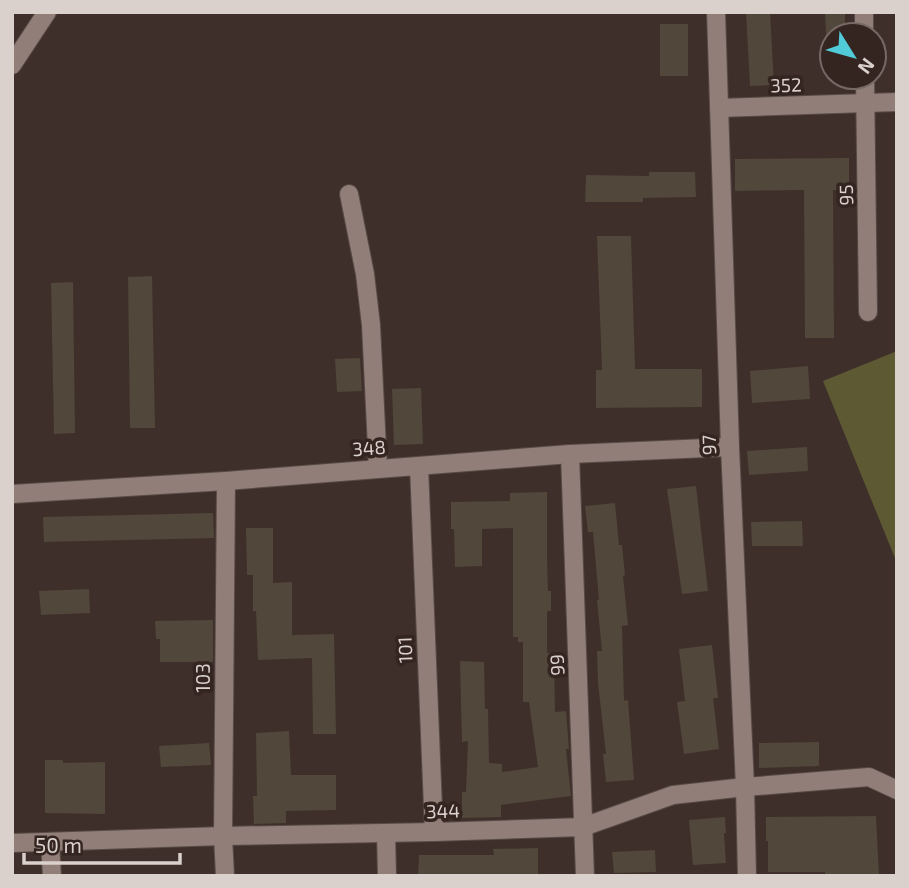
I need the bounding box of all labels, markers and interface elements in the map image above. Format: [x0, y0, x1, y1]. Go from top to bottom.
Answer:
north arrow [818, 21, 888, 91]
text: N [854, 54, 880, 79]
street label: 352 [770, 72, 802, 97]
street label: 95 [834, 184, 857, 206]
street label: 97 [697, 434, 720, 456]
street label: 348 [351, 435, 387, 460]
street label: 101 [393, 636, 416, 664]
street label: 99 [545, 654, 568, 676]
street label: 103 [191, 663, 214, 693]
street label: 344 [426, 798, 460, 823]
scale bar [24, 822, 180, 866]
text: 50 m [35, 832, 82, 857]

